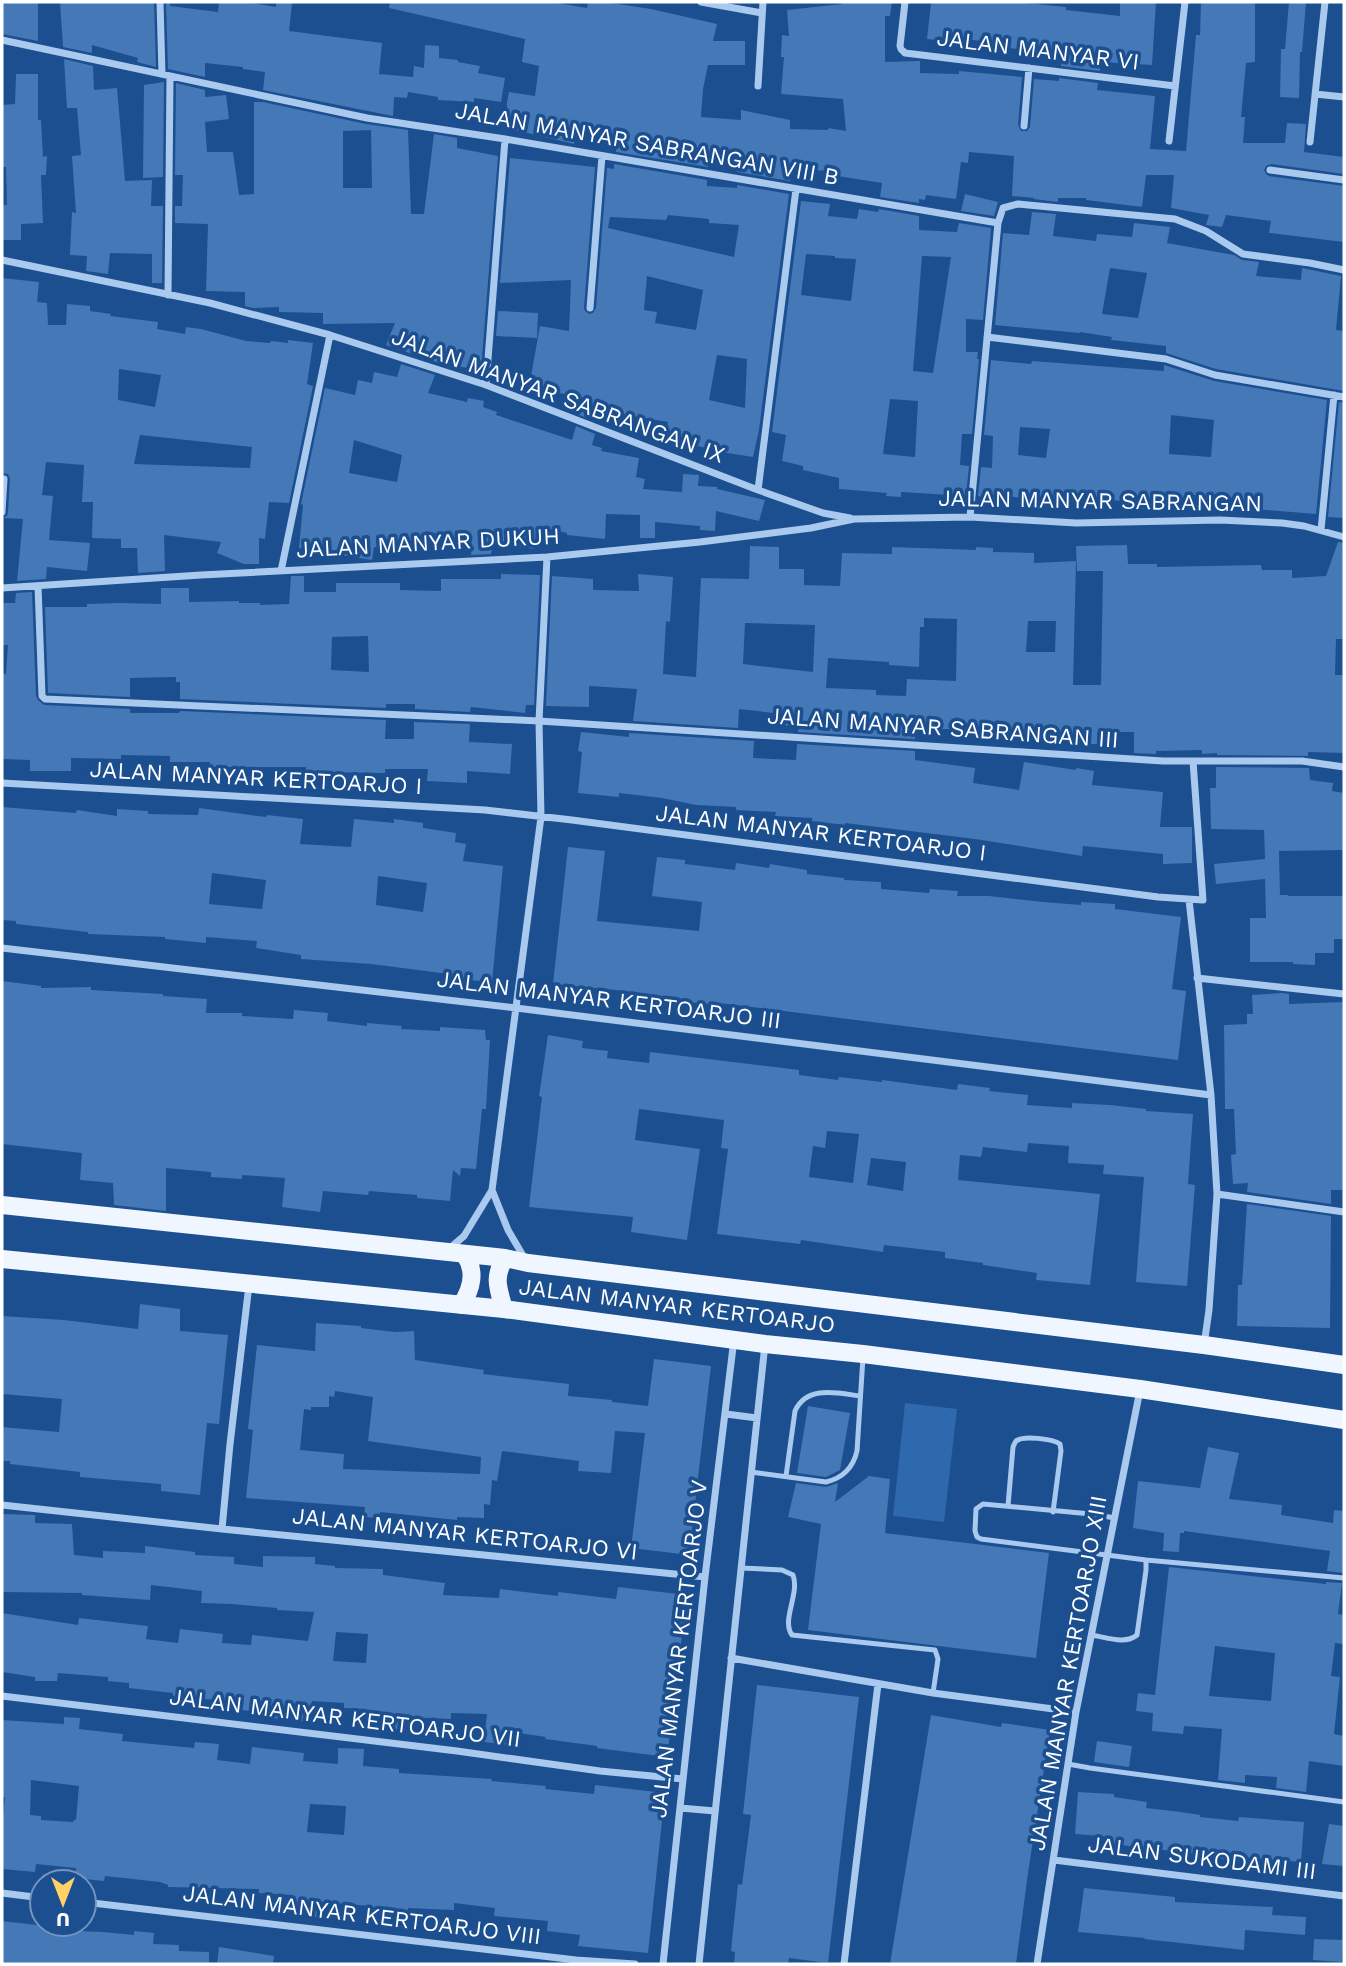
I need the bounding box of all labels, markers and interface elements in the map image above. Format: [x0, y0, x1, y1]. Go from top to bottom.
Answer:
street label: JALAN MANYAR VI [935, 24, 1141, 76]
street label: JALAN MANYAR SABRANGAN VIII B [453, 97, 841, 191]
street label: JALAN MANYAR SABRANGAN IX [388, 323, 728, 469]
street label: JALAN MANYAR SABRANGAN [938, 485, 1262, 517]
street label: JALAN MANYAR DUKUH [295, 523, 561, 563]
street label: JALAN MANYAR SABRANGAN III [766, 702, 1120, 754]
street label: JALAN MANYAR KERTOARJO I [89, 756, 423, 800]
street label: JALAN MANYAR KERTOARJO I [654, 799, 988, 867]
street label: JALAN MANYAR KERTOARJO III [435, 965, 783, 1035]
street label: JALAN MANYAR KERTOARJO [517, 1273, 837, 1339]
street label: JALAN MANYAR KERTOARJO V [645, 1478, 713, 1820]
street label: JALAN MANYAR KERTOARJO XIII [1023, 1493, 1113, 1853]
street label: JALAN MANYAR KERTOARJO VI [291, 1502, 639, 1566]
street label: JALAN MANYAR KERTOARJO VII [168, 1683, 522, 1753]
street label: JALAN SUKODAMI III [1086, 1831, 1318, 1885]
north arrow [28, 1868, 98, 1938]
street label: JALAN MANYAR KERTOARJO VIII [181, 1880, 543, 1950]
text: U [56, 1908, 70, 1931]

